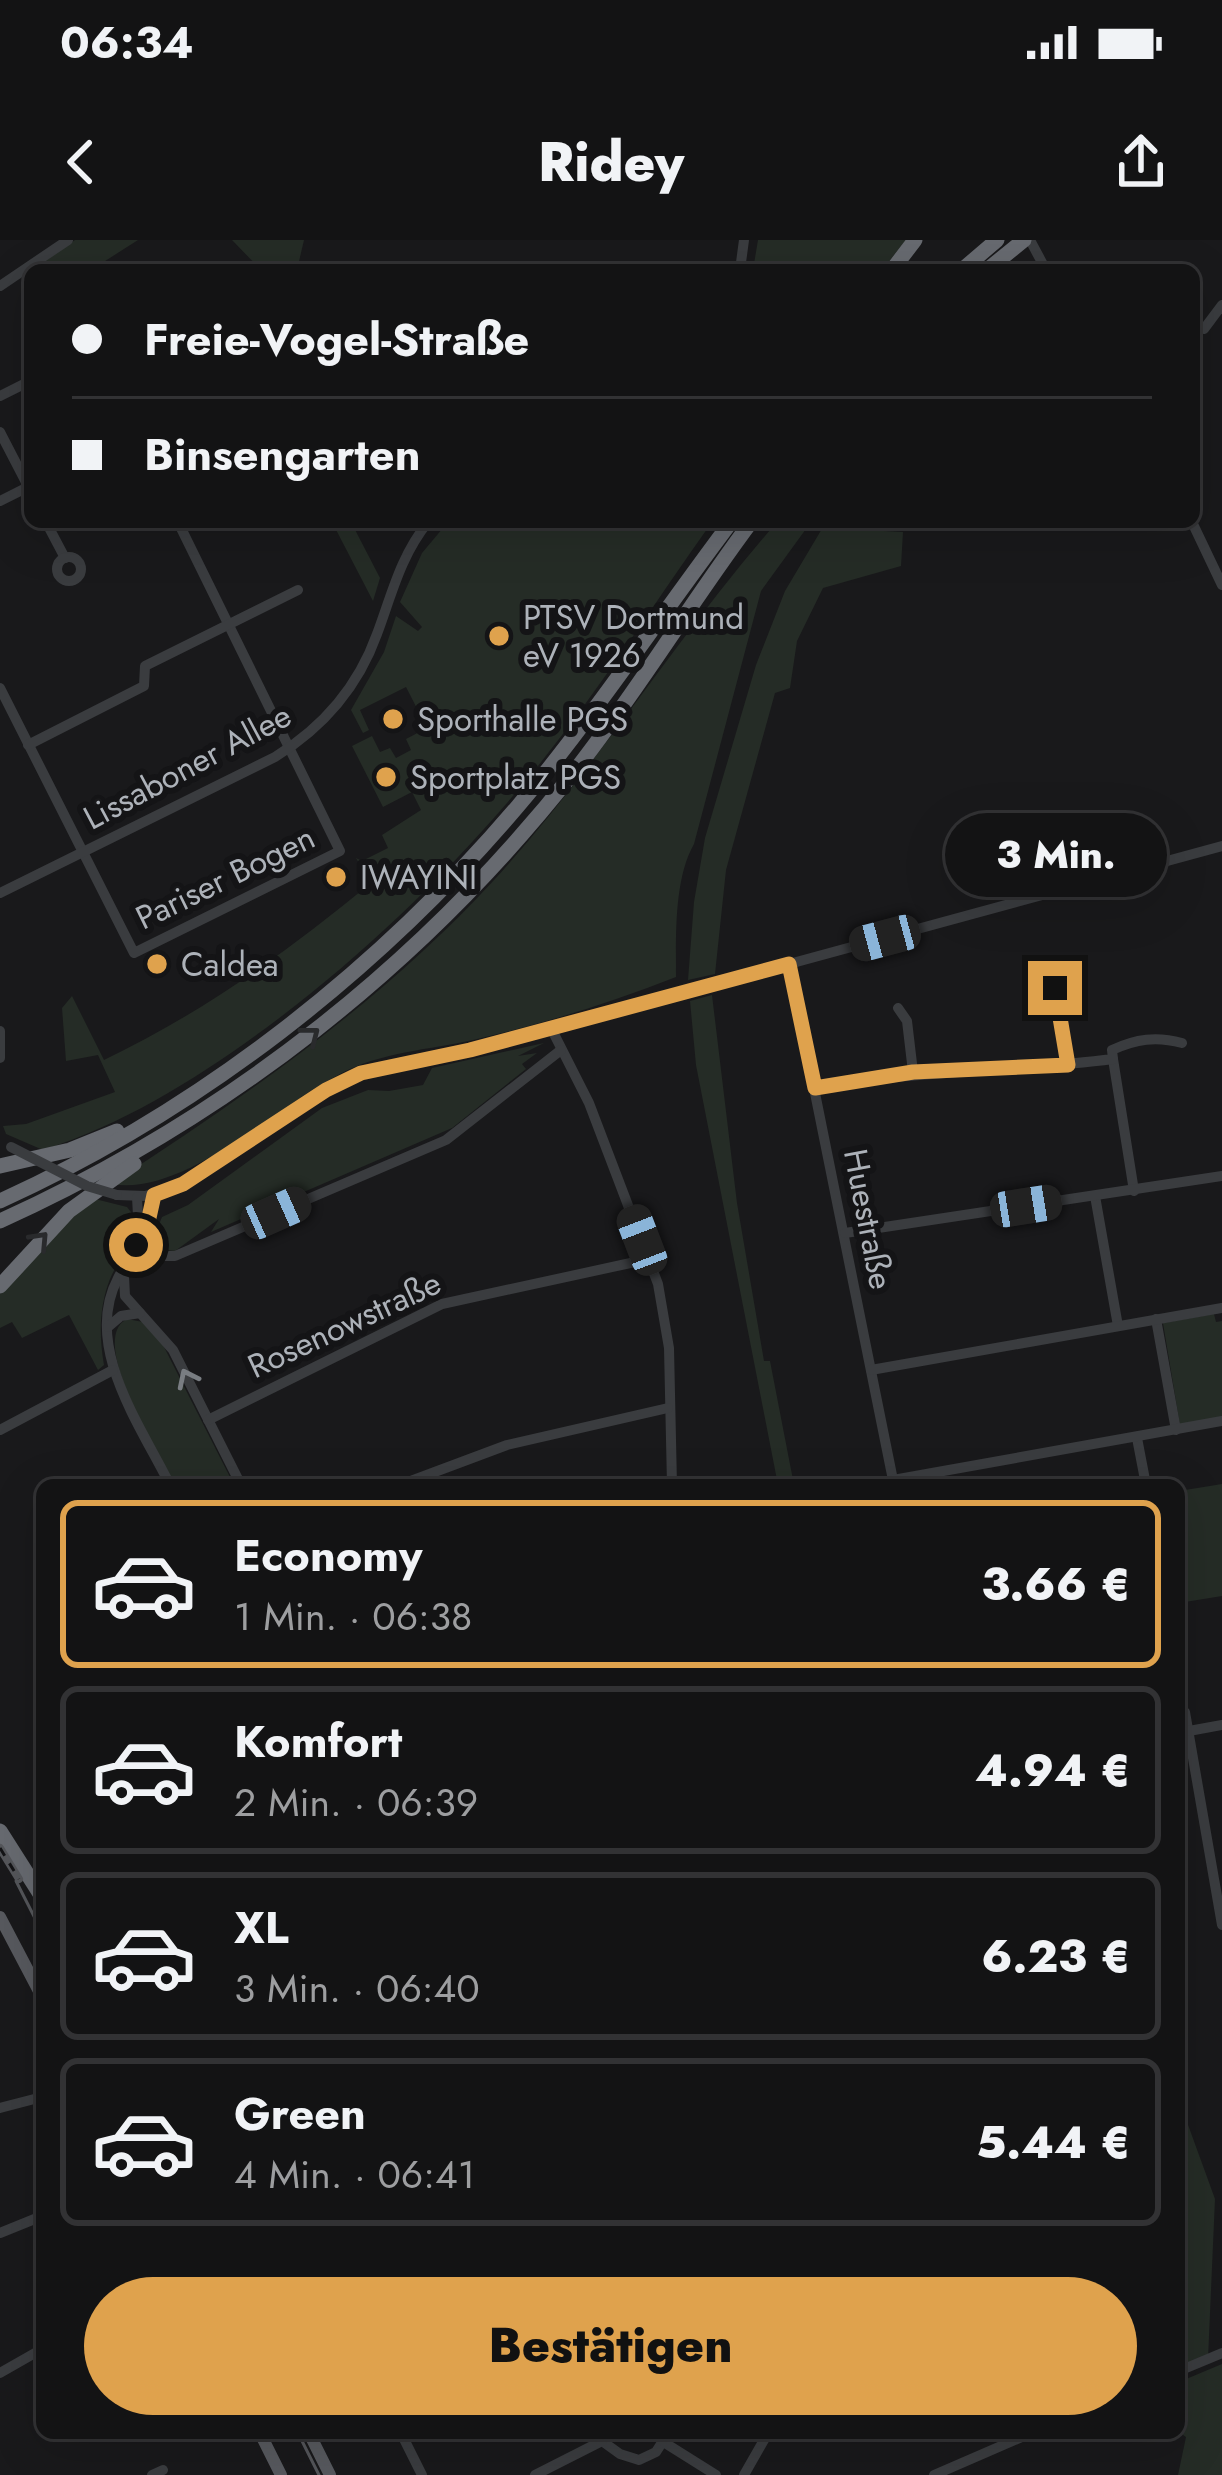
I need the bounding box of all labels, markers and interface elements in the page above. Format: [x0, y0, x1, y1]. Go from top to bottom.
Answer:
text: 06:34 [60, 10, 194, 75]
text: Ridey [538, 123, 684, 201]
icon: back [48, 129, 114, 195]
icon: share [1108, 129, 1174, 195]
text: Freie-Vogel-Straße [144, 307, 529, 372]
text: Binsengarten [144, 422, 421, 487]
place label: PTSV Dortmund eV 1926 [523, 594, 744, 679]
marker: PTSV Dortmund eV 1926 [486, 623, 512, 649]
street label: Lissaboner Allee [75, 692, 299, 841]
place label: Sporthalle PGS [417, 696, 628, 743]
marker: Sporthalle PGS [380, 706, 406, 732]
place label: Sportplatz PGS [410, 754, 621, 801]
marker: Sportplatz PGS [373, 764, 399, 790]
street label: Pariser Bogen [128, 814, 323, 941]
callout: 3 Min. [944, 814, 1166, 898]
text: 3 Min. [996, 826, 1116, 883]
place label: IWAYINI [360, 854, 477, 901]
marker: IWAYINI [323, 864, 349, 890]
car [846, 911, 924, 965]
place label: Caldea [181, 941, 279, 988]
marker: Caldea [144, 951, 170, 977]
route end [1028, 961, 1082, 1015]
one-way arrow [297, 1028, 319, 1050]
street label: Huestraße [832, 1145, 905, 1293]
car [236, 1182, 316, 1244]
car [988, 1183, 1064, 1229]
car [612, 1200, 672, 1280]
route start [109, 1218, 163, 1272]
one-way arrow [26, 1232, 47, 1253]
street label: Rosenowstraße [240, 1259, 448, 1390]
one-way arrow [177, 1369, 201, 1390]
text: Economy [234, 1523, 422, 1588]
icon: car [90, 1530, 198, 1638]
text: 3.66 € [981, 1552, 1131, 1617]
text: 1 Min. · 06:38 [234, 1588, 472, 1645]
text: Komfort [234, 1709, 402, 1774]
icon: car [90, 1716, 198, 1824]
text: 4.94 € [975, 1738, 1131, 1803]
text: 2 Min. · 06:39 [234, 1774, 478, 1831]
text: XL [234, 1895, 289, 1960]
icon: car [90, 1902, 198, 2010]
text: 6.23 € [981, 1924, 1131, 1989]
text: 3 Min. · 06:40 [234, 1960, 480, 2017]
text: Green [234, 2081, 366, 2146]
icon: car [90, 2088, 198, 2196]
text: 5.44 € [976, 2110, 1131, 2175]
text: 4 Min. · 06:41 [234, 2146, 475, 2203]
button: Bestätigen [84, 2277, 1137, 2415]

